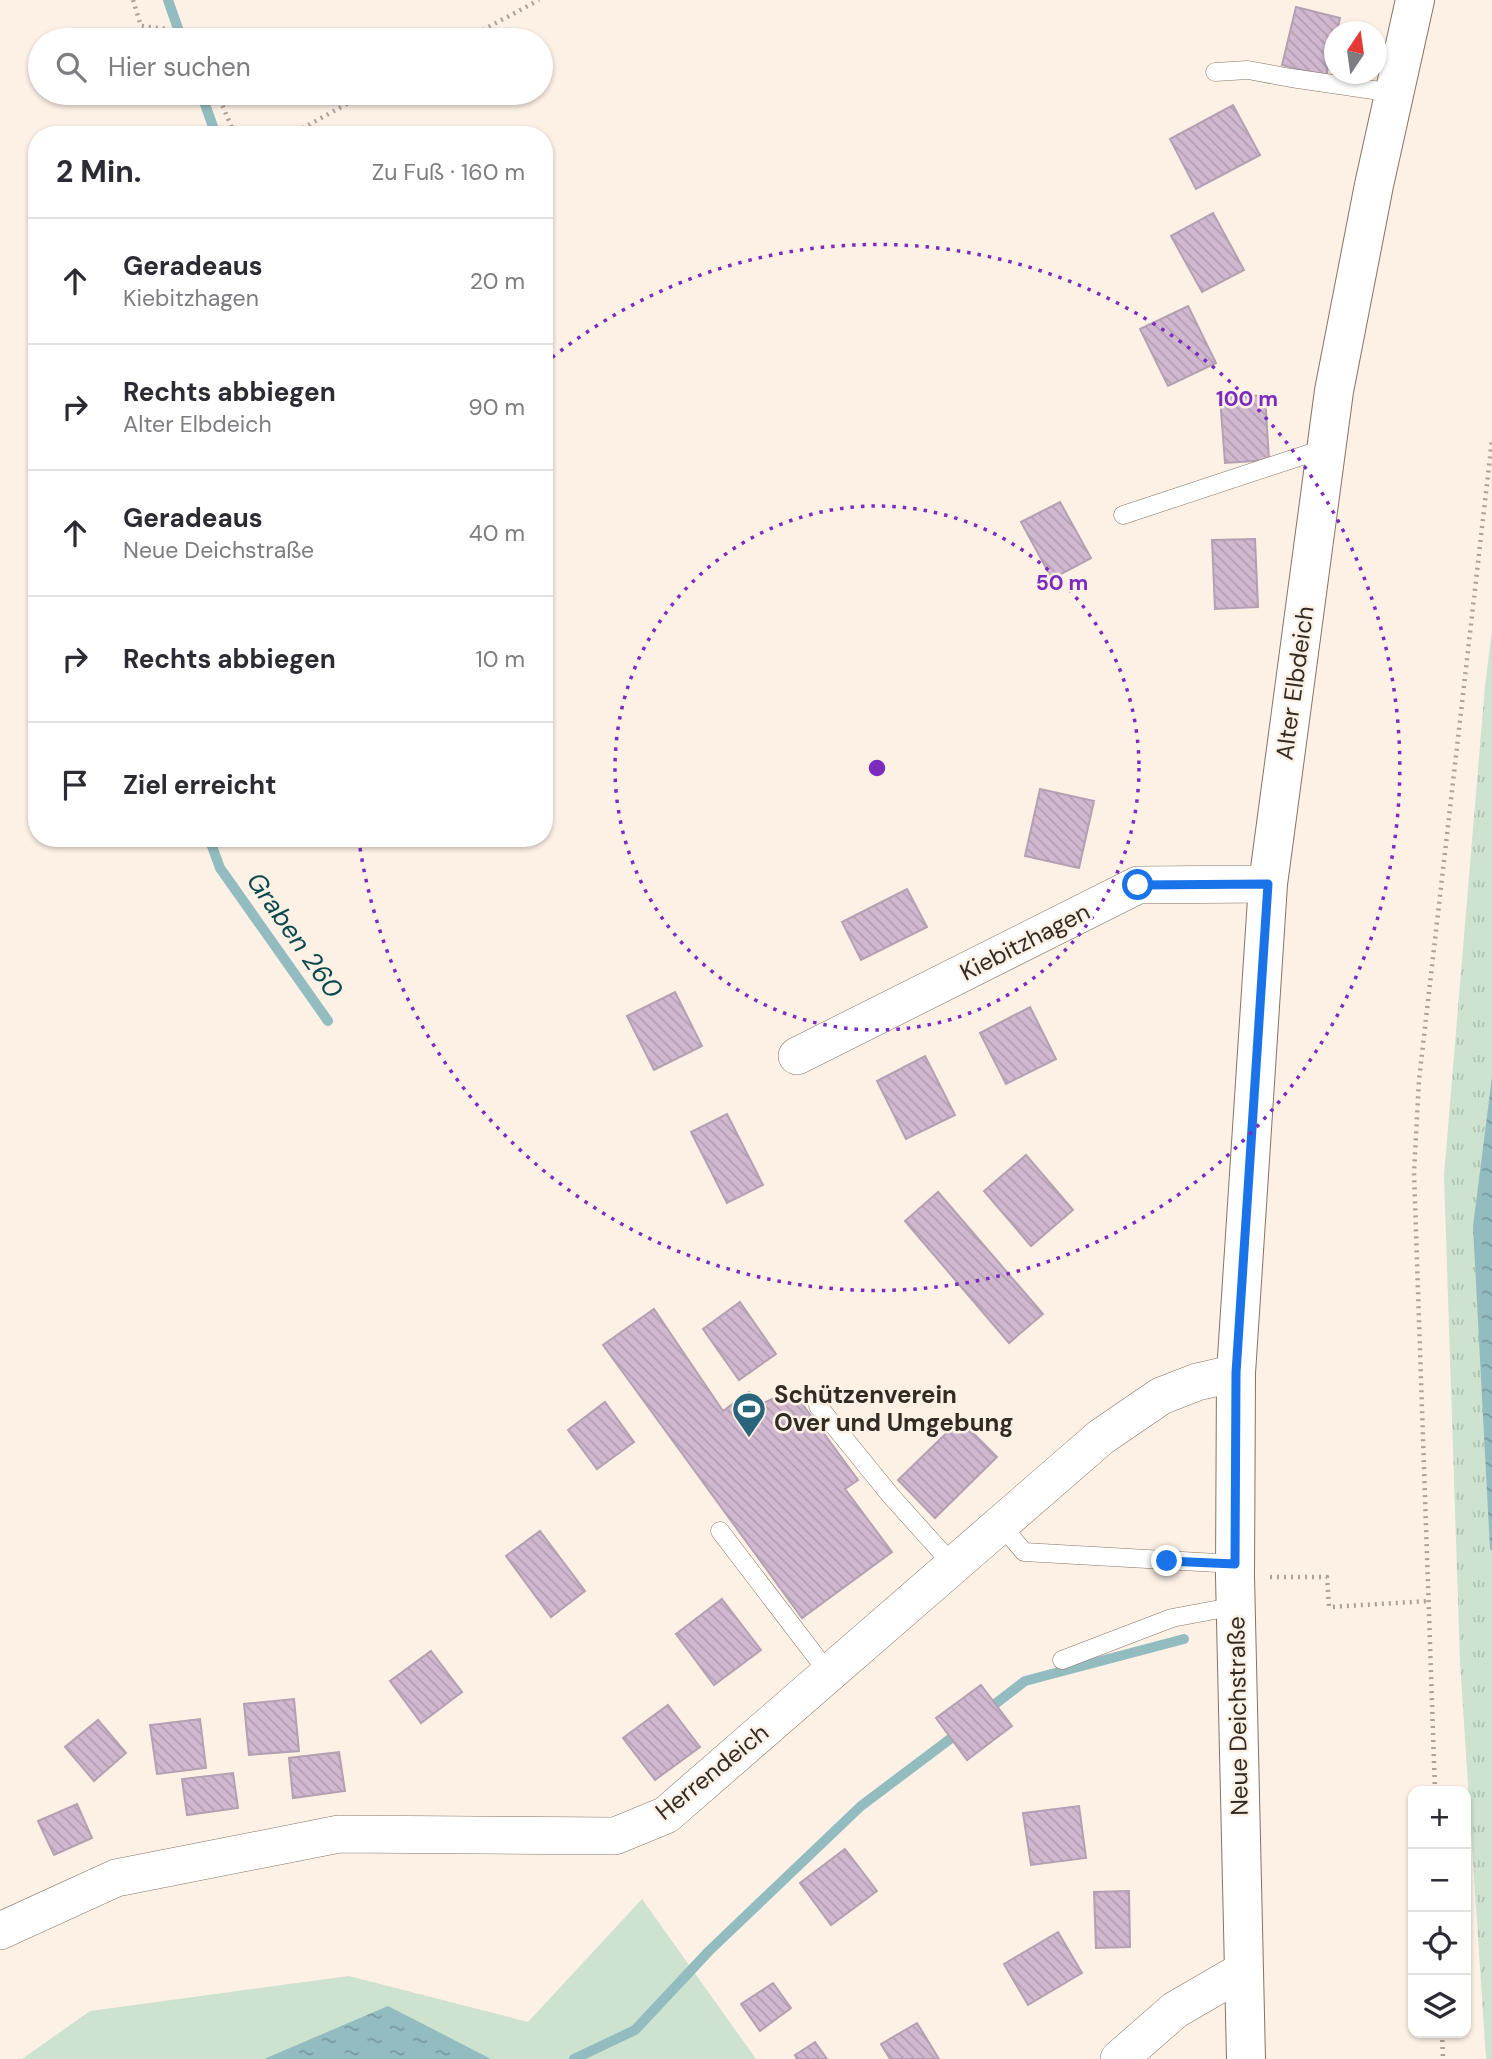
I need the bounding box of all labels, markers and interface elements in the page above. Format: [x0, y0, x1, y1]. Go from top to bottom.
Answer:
north arrow [1324, 21, 1387, 84]
search box [28, 28, 553, 105]
icon: search [52, 48, 90, 86]
text: Hier suchen [108, 50, 251, 84]
text: 2 Min. [56, 152, 141, 191]
text: Zu Fuß · 160 m [372, 157, 525, 187]
text: Geradeaus [123, 249, 263, 283]
icon: ahead [56, 262, 94, 300]
text: 20 m [470, 266, 525, 296]
text: Kiebitzhagen [123, 283, 259, 313]
text: Rechts abbiegen [123, 375, 336, 409]
text: 100 m [1216, 385, 1278, 413]
icon: right [56, 388, 94, 426]
text: 90 m [468, 392, 525, 422]
text: Alter Elbdeich [123, 409, 272, 439]
text: Geradeaus [123, 501, 263, 535]
icon: ahead [56, 514, 94, 552]
text: 40 m [469, 518, 525, 548]
text: Neue Deichstraße [123, 535, 314, 565]
text: 50 m [1036, 569, 1088, 597]
street label: Alter Elbdeich [1268, 604, 1321, 762]
icon: right [56, 640, 94, 678]
text: Rechts abbiegen [123, 642, 336, 676]
text: 10 m [475, 644, 525, 674]
centre of rings [865, 756, 889, 780]
icon: arrive [56, 766, 94, 804]
text: Ziel erreicht [123, 768, 276, 802]
water label: Graben 260 [239, 865, 351, 1005]
route start [1122, 869, 1153, 900]
street label: Kiebitzhagen [955, 896, 1095, 988]
place label: Schützenverein Over und Umgebung [774, 1379, 1014, 1438]
sports icon: Schützenverein Over und Umgebung [730, 1390, 768, 1439]
route end [1151, 1545, 1182, 1576]
street label: Neue Deichstraße [1220, 1616, 1255, 1816]
street label: Herrendeich [649, 1717, 775, 1827]
map controls [1408, 1786, 1471, 2038]
button: + [1408, 1786, 1471, 1849]
button: − [1408, 1849, 1471, 1912]
button: locate [1408, 1912, 1471, 1975]
button: layers [1408, 1975, 1471, 2038]

